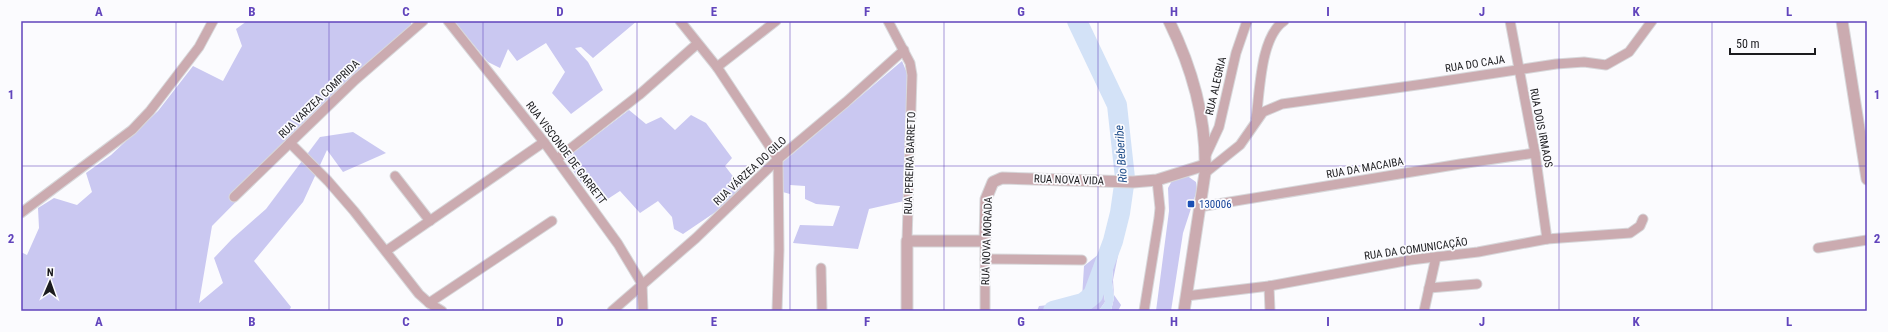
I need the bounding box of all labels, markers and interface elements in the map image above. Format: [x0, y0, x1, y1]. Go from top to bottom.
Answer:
text: A [95, 4, 103, 19]
text: B [248, 4, 256, 19]
text: C [402, 4, 410, 19]
text: D [556, 4, 564, 19]
text: E [711, 4, 718, 19]
text: F [864, 4, 870, 19]
text: G [1017, 4, 1025, 19]
text: H [1170, 4, 1178, 19]
text: I [1326, 4, 1330, 19]
text: J [1479, 4, 1485, 19]
text: K [1632, 4, 1640, 19]
text: L [1786, 4, 1792, 19]
scale bar [1730, 30, 1815, 56]
text: 50 m [1736, 37, 1760, 51]
street label: RUA DO CAJA [1444, 53, 1506, 75]
street label: RUA ALEGRIA [1203, 55, 1229, 116]
street label: RUA VARZEA COMPRIDA [276, 57, 363, 141]
text: 1 [8, 87, 14, 102]
street label: RUA DOIS IRMAOS [1527, 87, 1555, 169]
text: 1 [1874, 87, 1880, 102]
street label: RUA VISCONDE DE GARRETT [523, 99, 609, 207]
street label: RUA PEREIRA BARRETO [902, 111, 918, 215]
water label: Rio Beberibe [1112, 124, 1130, 183]
street label: RUA VÁRZEA DO GILO [711, 134, 789, 208]
street label: RUA DA MACAIBA [1325, 155, 1405, 181]
street label: RUA NOVA VIDA [1034, 172, 1105, 188]
street label: RUA NOVA MORADA [979, 196, 995, 285]
place label: 130006 [1199, 198, 1232, 211]
marker: 130006 [1186, 199, 1196, 209]
text: 2 [8, 231, 15, 246]
text: 2 [1874, 231, 1881, 246]
street label: RUA DA COMUNICAÇÃO [1363, 235, 1469, 263]
north arrow [30, 262, 70, 302]
text: N [47, 266, 54, 279]
text: A [95, 314, 103, 329]
text: B [248, 314, 256, 329]
text: C [402, 314, 410, 329]
text: D [556, 314, 564, 329]
text: E [711, 314, 718, 329]
text: F [864, 314, 870, 329]
text: G [1017, 314, 1025, 329]
text: H [1170, 314, 1178, 329]
text: I [1326, 314, 1330, 329]
text: J [1479, 314, 1485, 329]
text: K [1632, 314, 1640, 329]
text: L [1786, 314, 1792, 329]

